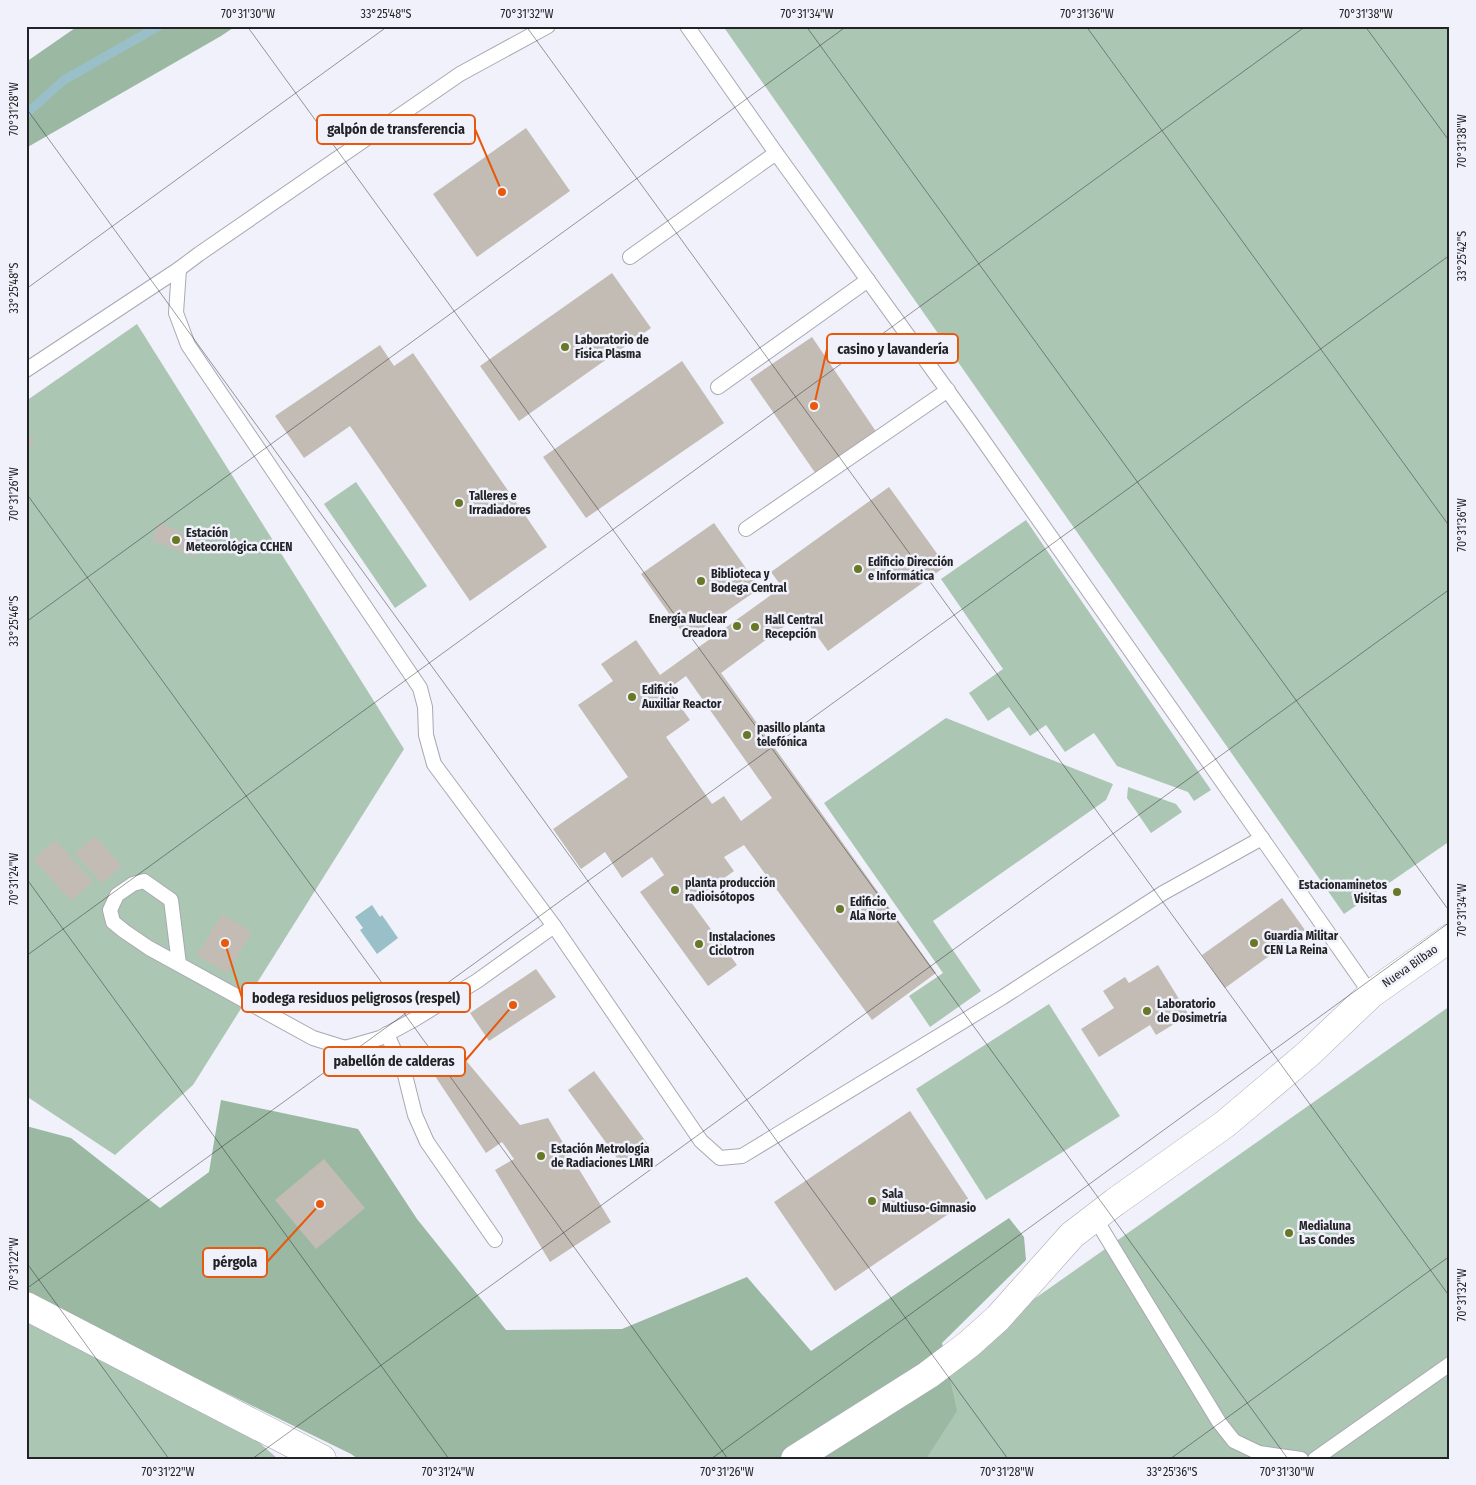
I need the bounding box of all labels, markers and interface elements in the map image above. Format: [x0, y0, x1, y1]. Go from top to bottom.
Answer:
text: 70°31'30"W [221, 7, 275, 21]
text: 33°25'48"S [361, 7, 412, 21]
text: 70°31'32"W [501, 7, 553, 21]
text: 70°31'34"W [781, 7, 833, 21]
text: 70°31'36"W [1060, 7, 1114, 21]
text: 70°31'38"W [1339, 7, 1393, 21]
text: 70°31'28"W [7, 82, 21, 136]
text: 70°31'38"W [1455, 114, 1469, 168]
callout: galpón de transferencia [317, 115, 475, 144]
text: galpón de transferencia [327, 121, 465, 138]
text: 33°25'42"S [1455, 231, 1469, 281]
text: 33°25'48"S [7, 262, 21, 313]
place label: Laboratorio de Física Plasma [575, 333, 649, 361]
callout: casino y lavandería [827, 334, 958, 363]
marker: Laboratorio de Física Plasma [559, 341, 571, 353]
text: casino y lavandería [837, 341, 949, 358]
text: 70°31'26"W [7, 467, 21, 521]
place label: Talleres e Irradiadores [469, 489, 531, 517]
marker: Talleres e Irradiadores [453, 497, 465, 509]
text: 70°31'36"W [1455, 498, 1469, 552]
place label: Estación Meteorológica CCHEN [186, 526, 292, 554]
marker: Estación Meteorológica CCHEN [170, 534, 182, 546]
place label: Edificio Dirección e Informática [868, 555, 953, 583]
marker: Edificio Dirección e Informática [852, 563, 864, 575]
place label: Biblioteca y Bodega Central [711, 567, 787, 595]
marker: Biblioteca y Bodega Central [695, 575, 707, 587]
text: 33°25'46"S [7, 596, 21, 646]
place label: Energía Nuclear Creadora [649, 612, 728, 640]
place label: Hall Central Recepción [765, 613, 824, 641]
marker: Energía Nuclear Creadora [731, 620, 743, 632]
marker: Hall Central Recepción [749, 621, 761, 633]
place label: Edificio Auxiliar Reactor [641, 683, 722, 711]
marker: Edificio Auxiliar Reactor [626, 691, 638, 703]
place label: pasillo planta telefónica [757, 721, 825, 749]
marker: pasillo planta telefónica [741, 729, 753, 741]
text: 70°31'24"W [7, 853, 21, 905]
place label: planta producción radioisótopos [685, 876, 775, 904]
place label: Estacionaminetos Visitas [1299, 878, 1388, 906]
marker: planta producción radioisótopos [669, 884, 681, 896]
text: 70°31'34"W [1455, 884, 1469, 936]
marker: Estacionaminetos Visitas [1391, 886, 1403, 898]
place label: Edificio Ala Norte [849, 895, 896, 923]
marker: Edificio Ala Norte [834, 903, 846, 915]
place label: Guardia Militar CEN La Reina [1264, 929, 1339, 957]
place label: Instalaciones Ciclotron [709, 930, 776, 958]
marker: Guardia Militar CEN La Reina [1248, 937, 1260, 949]
marker: Instalaciones Ciclotron [693, 938, 705, 950]
street label: Nueva Bilbao [1380, 942, 1440, 990]
callout: bodega residuos peligrosos (respel) [242, 983, 470, 1012]
text: bodega residuos peligrosos (respel) [252, 990, 460, 1007]
place label: Laboratorio de Dosimetría [1157, 997, 1227, 1025]
marker: Laboratorio de Dosimetría [1141, 1005, 1153, 1017]
callout: pabellón de calderas [324, 1047, 465, 1076]
text: pabellón de calderas [333, 1053, 455, 1070]
place label: Estación Metrología de Radiaciones LMRI [551, 1142, 653, 1170]
marker: Estación Metrología de Radiaciones LMRI [535, 1150, 547, 1162]
place label: Sala Multiuso-Gimnasio [882, 1187, 977, 1215]
marker: Sala Multiuso-Gimnasio [866, 1195, 878, 1207]
place label: Medialuna Las Condes [1299, 1219, 1356, 1247]
marker: Medialuna Las Condes [1283, 1227, 1295, 1239]
text: 70°31'22"W [7, 1238, 21, 1290]
callout: pérgola [203, 1248, 267, 1277]
text: pérgola [213, 1254, 257, 1271]
text: 70°31'32"W [1455, 1269, 1469, 1321]
text: 70°31'22"W [142, 1465, 194, 1479]
text: 70°31'24"W [422, 1465, 474, 1479]
text: 70°31'26"W [700, 1465, 754, 1479]
text: 70°31'28"W [980, 1465, 1034, 1479]
text: 33°25'36"S [1147, 1465, 1198, 1479]
text: 70°31'30"W [1260, 1465, 1314, 1479]

